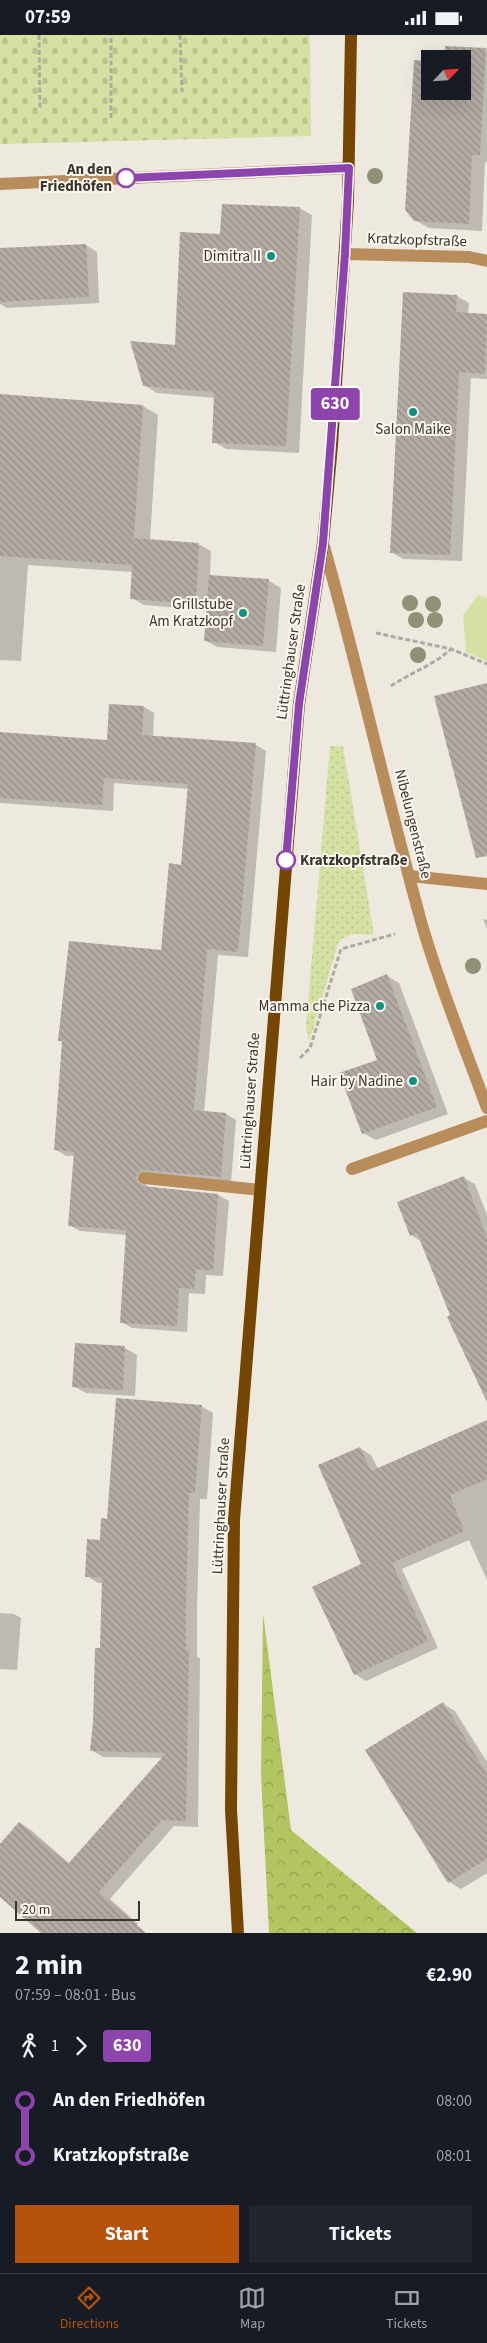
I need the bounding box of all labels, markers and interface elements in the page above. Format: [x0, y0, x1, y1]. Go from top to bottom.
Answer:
text: 07:59 [25, 4, 71, 31]
north arrow [421, 50, 471, 100]
map controls [421, 50, 471, 100]
place label: An den Friedhöfen [40, 159, 112, 197]
marker: An den Friedhöfen [116, 168, 136, 188]
street label: Kratzkopfstraße [367, 228, 467, 252]
place label: Dimitra II [204, 246, 261, 267]
marker: Dimitra II [265, 250, 277, 262]
line badge: 630 [306, 388, 364, 420]
text: 630 [321, 391, 349, 416]
marker: Salon Maike [407, 406, 419, 418]
place label: Salon Maike [375, 419, 451, 440]
street label: Lüttringhauser Straße [271, 583, 311, 721]
place label: Grillstube Am Kratzkopf [149, 594, 234, 632]
marker: Grillstube Am Kratzkopf [237, 607, 249, 619]
street label: Nibelungenstraße [389, 767, 437, 881]
marker: Kratzkopfstraße [276, 850, 296, 870]
place label: Kratzkopfstraße [300, 850, 408, 871]
place label: Mamma che Pizza [259, 996, 370, 1017]
marker: Mamma che Pizza [374, 1000, 386, 1012]
street label: Lüttringhauser Straße [235, 1032, 265, 1170]
place label: Hair by Nadine [311, 1071, 403, 1092]
marker: Hair by Nadine [407, 1075, 419, 1087]
street label: Lüttringhauser Straße [207, 1437, 235, 1575]
scale bar [15, 1898, 140, 1921]
text: 20 m [22, 1900, 50, 1920]
text: 2 min [15, 1945, 83, 1985]
text: €2.90 [426, 1962, 472, 1989]
text: 07:59 – 08:01 · Bus [15, 1984, 136, 2006]
icon: walk [15, 2032, 43, 2060]
icon: forward [67, 2032, 95, 2060]
text: 630 [113, 2033, 141, 2058]
text: 1 [51, 2035, 59, 2057]
text: An den Friedhöfen [53, 2087, 205, 2114]
text: 08:00 [436, 2090, 472, 2112]
text: Kratzkopfstraße [53, 2142, 189, 2169]
text: 08:01 [436, 2145, 472, 2167]
button: Start [15, 2205, 239, 2263]
button: Tickets [249, 2205, 472, 2263]
tab: Directions [60, 2284, 119, 2334]
tab: Map [238, 2284, 266, 2334]
tab: Tickets [386, 2284, 427, 2334]

